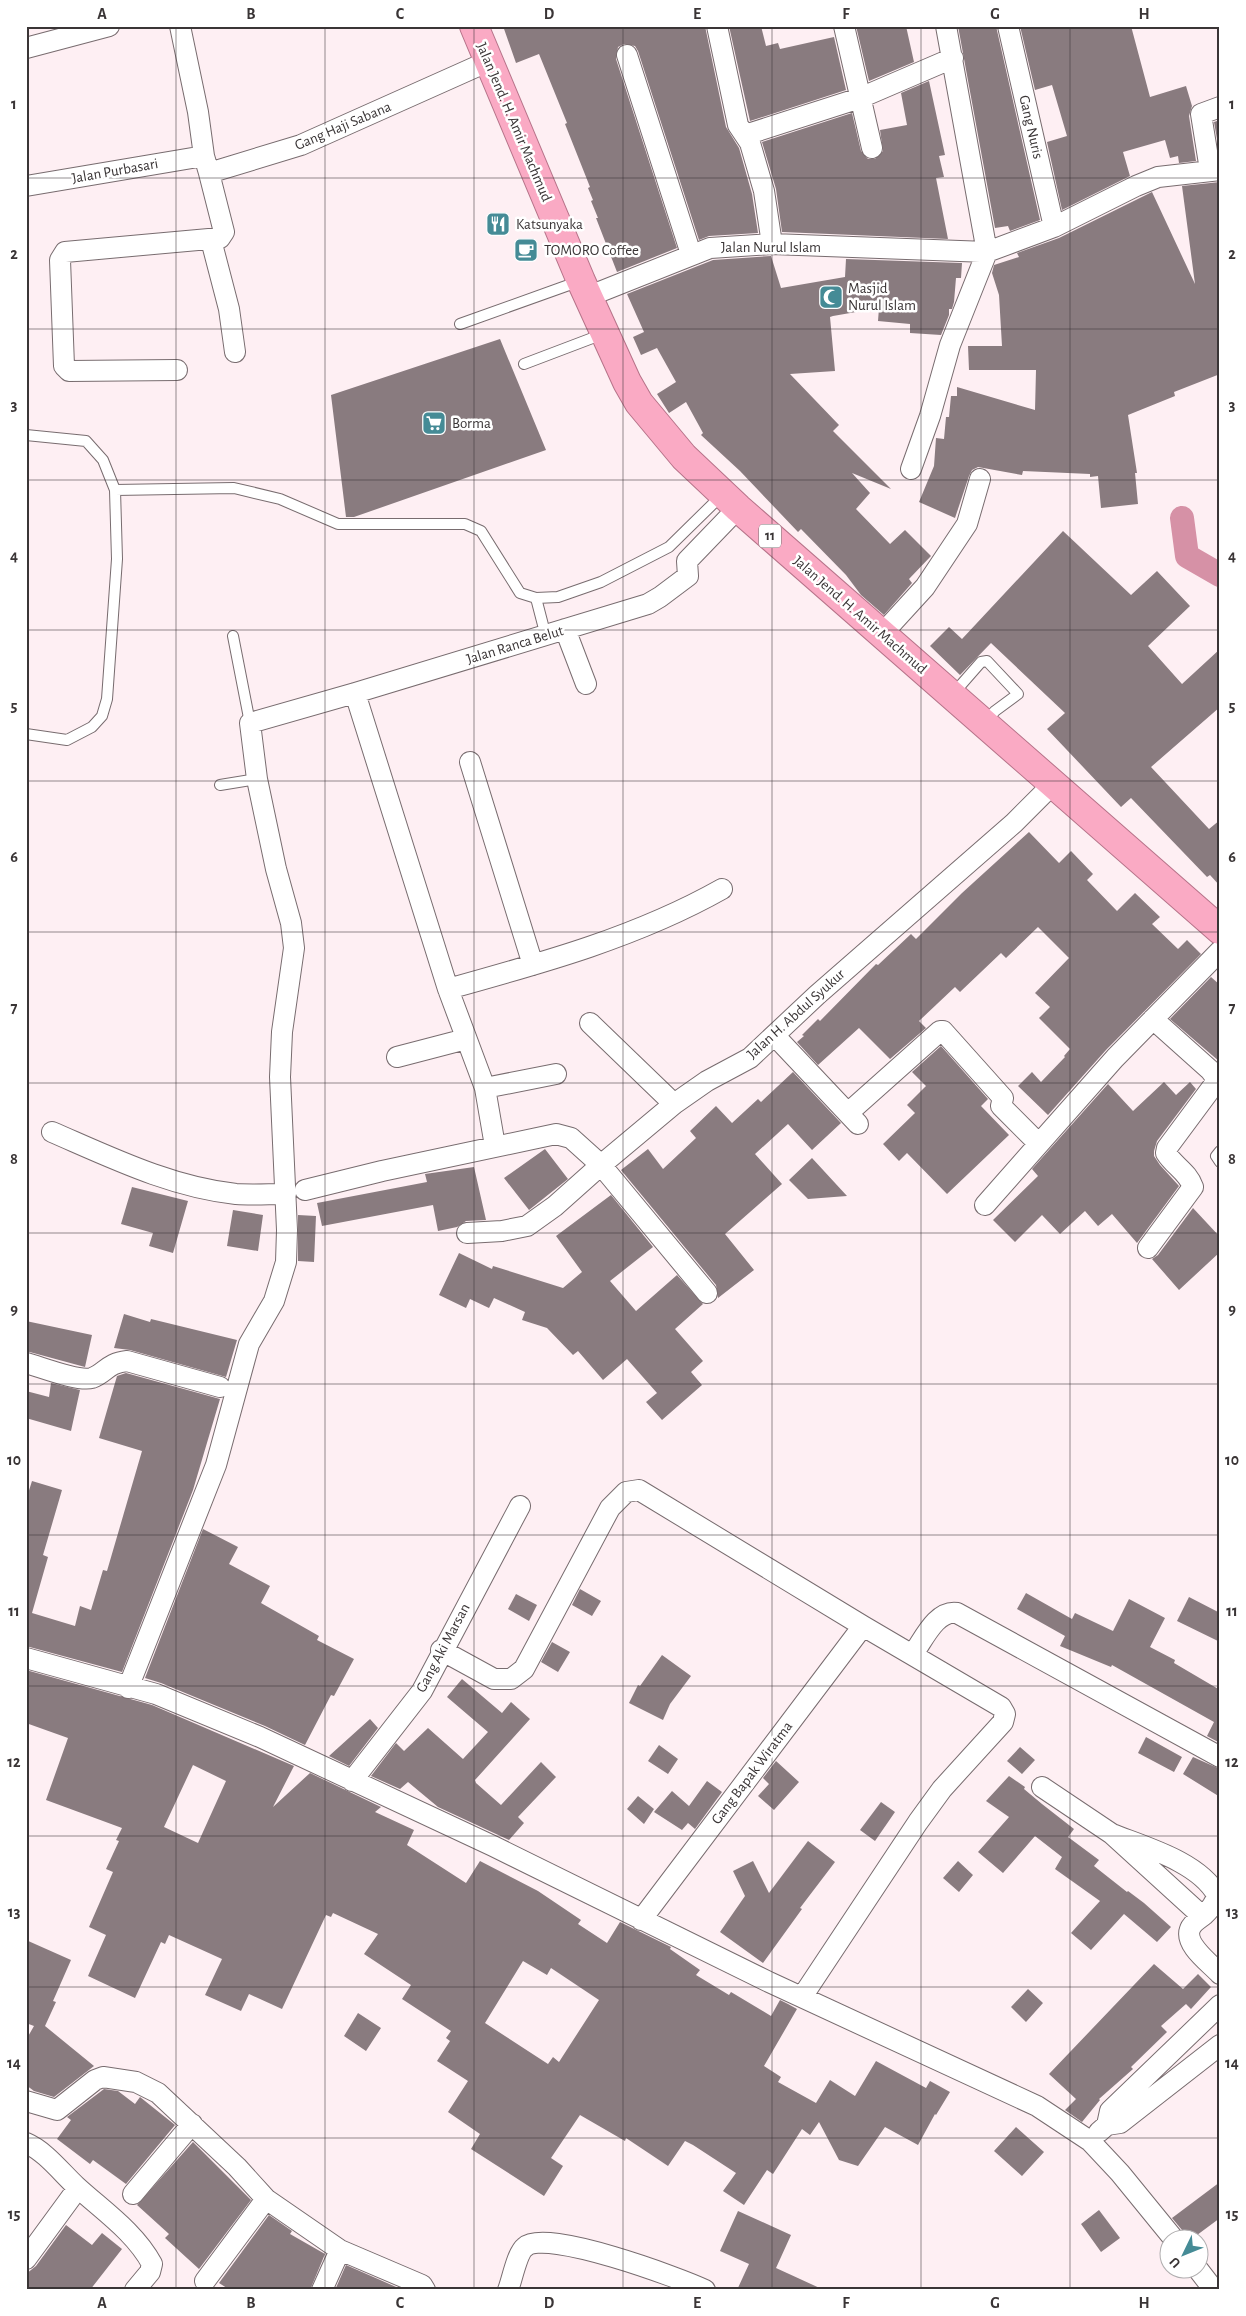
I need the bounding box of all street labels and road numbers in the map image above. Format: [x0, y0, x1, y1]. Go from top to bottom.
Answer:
street label: Jalan Jend. H. Amir Machmud [474, 40, 554, 204]
street label: Gang Nuris [1016, 94, 1046, 160]
street label: Gang Haji Sabana [293, 99, 393, 153]
street label: Jalan Purbasari [71, 156, 159, 186]
street label: Jalan Nurul Islam [721, 240, 821, 255]
road number: 11 [759, 524, 781, 548]
street label: Jalan Jend. H. Amir Machmud [790, 553, 930, 677]
street label: Jalan Ranca Belut [465, 623, 565, 667]
street label: Jalan H. Abdul Syukur [744, 966, 848, 1062]
street label: Gang Aki Marsan [413, 1601, 473, 1695]
street label: Gang Bapak Wiratma [709, 1719, 795, 1827]

